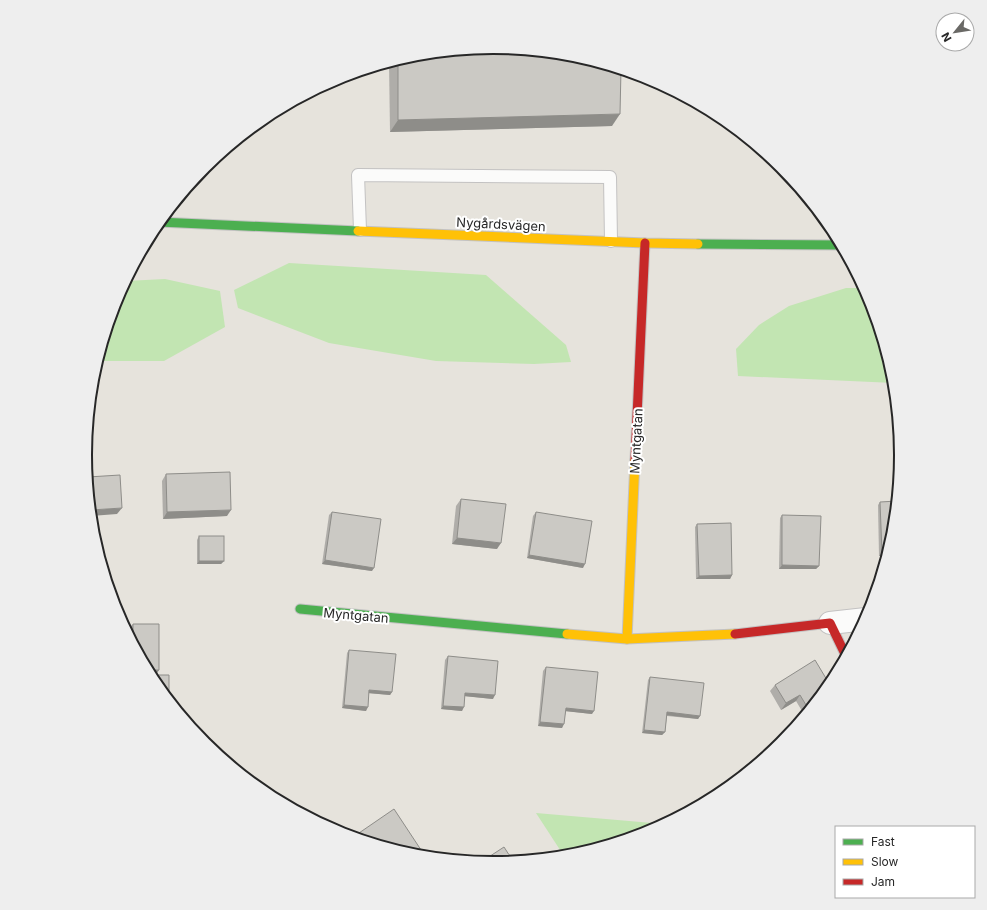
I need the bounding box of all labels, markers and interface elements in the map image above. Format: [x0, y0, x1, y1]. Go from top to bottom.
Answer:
north arrow [935, 12, 975, 52]
text: N [938, 30, 954, 44]
street label: Nygårdsvägen [456, 214, 546, 234]
street label: Myntgatan [626, 408, 646, 474]
street label: Myntgatan [323, 604, 389, 626]
legend [835, 826, 975, 898]
text: Fast [871, 834, 895, 849]
text: Slow [871, 854, 899, 869]
text: Jam [871, 874, 895, 889]

